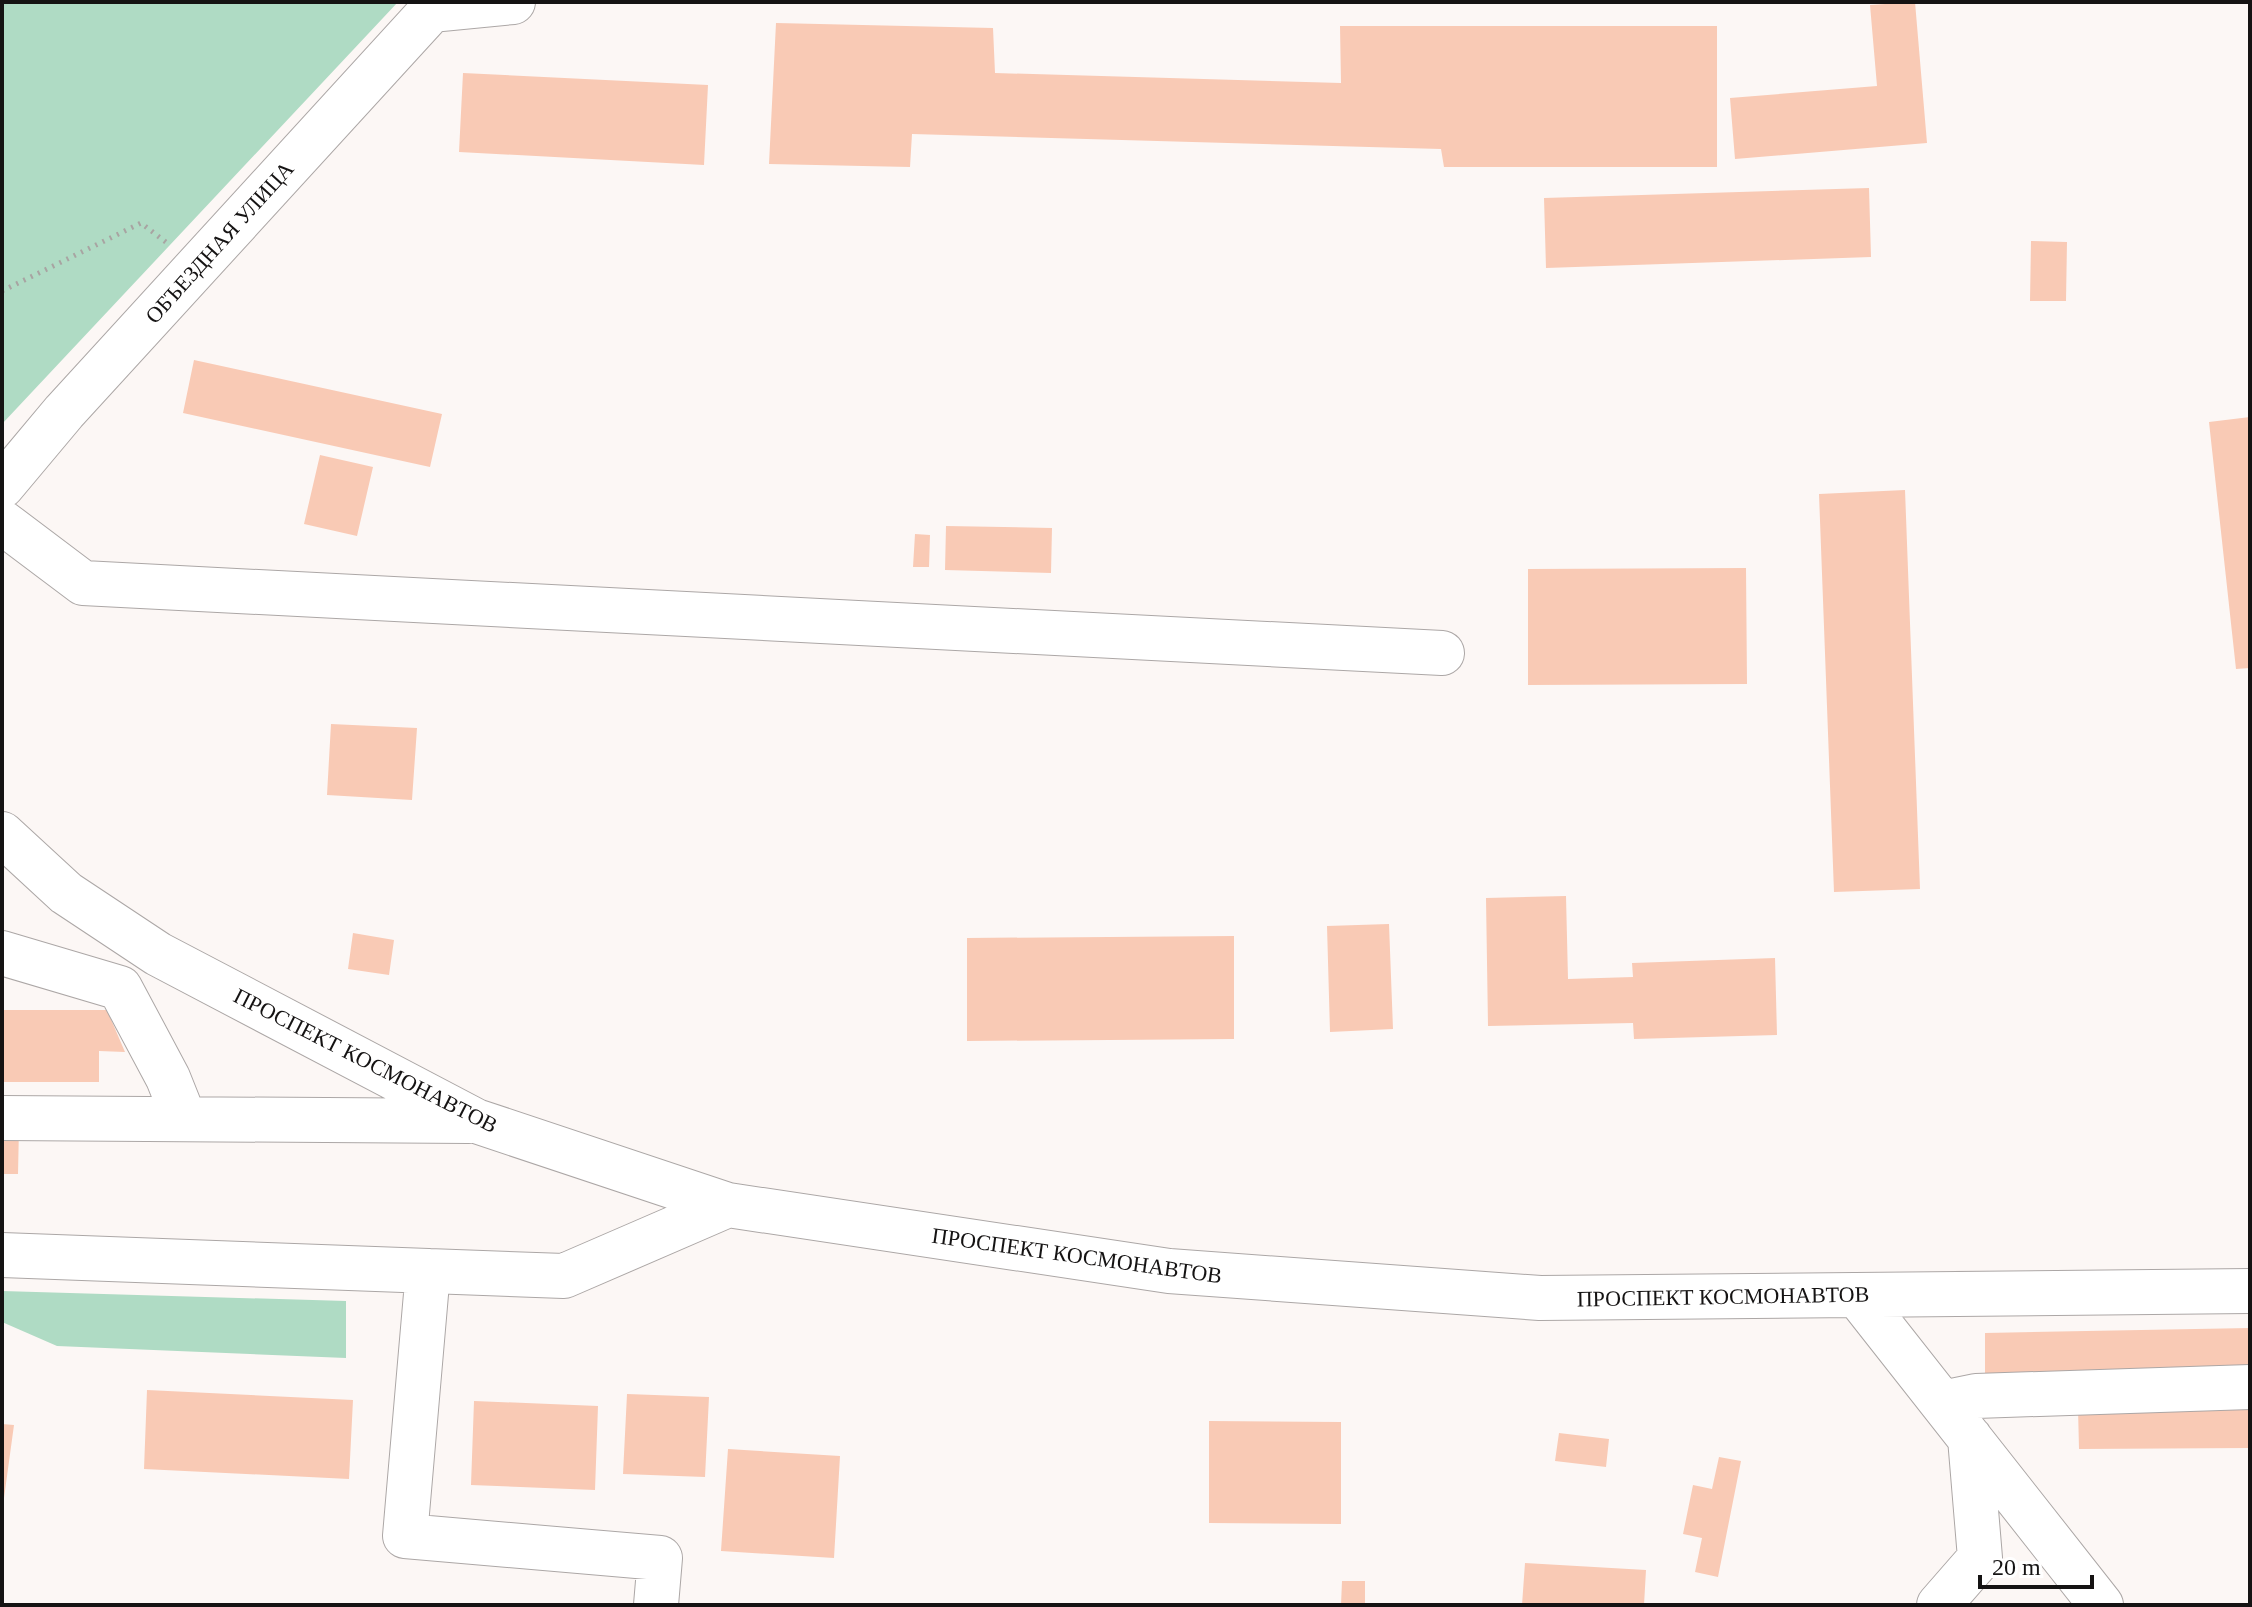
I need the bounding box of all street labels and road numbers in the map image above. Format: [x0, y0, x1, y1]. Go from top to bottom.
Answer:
street label: ОБЪЕЗДНАЯ УЛИЦА [140, 156, 299, 328]
street label: ПРОСПЕКТ КОСМОНАВТОВ [230, 983, 502, 1138]
street label: ПРОСПЕКТ КОСМОНАВТОВ [930, 1223, 1223, 1288]
street label: ПРОСПЕКТ КОСМОНАВТОВ [1577, 1281, 1869, 1312]

